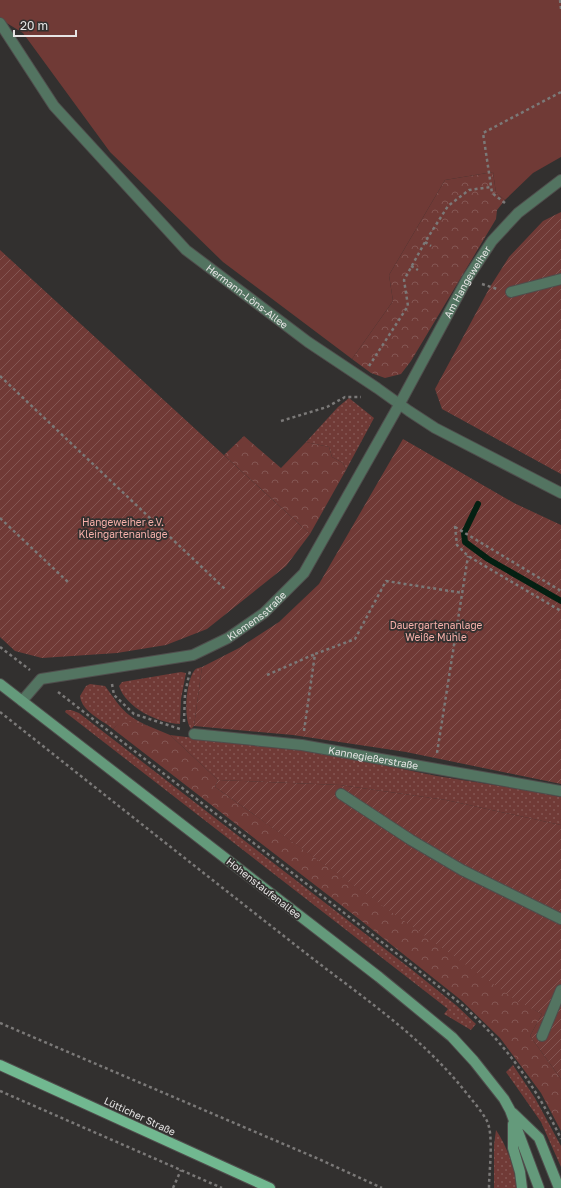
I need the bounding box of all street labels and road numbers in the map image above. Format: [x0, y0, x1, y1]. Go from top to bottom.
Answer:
street label: Am Hangeweiher [441, 244, 493, 320]
street label: Hermann-Löns-Allee [204, 261, 291, 331]
street label: Klemensstraße [225, 589, 288, 643]
street label: Kannegießerstraße [327, 744, 419, 772]
street label: Hohenstaufenallee [224, 855, 304, 921]
street label: Lütticher Straße [102, 1094, 178, 1138]

